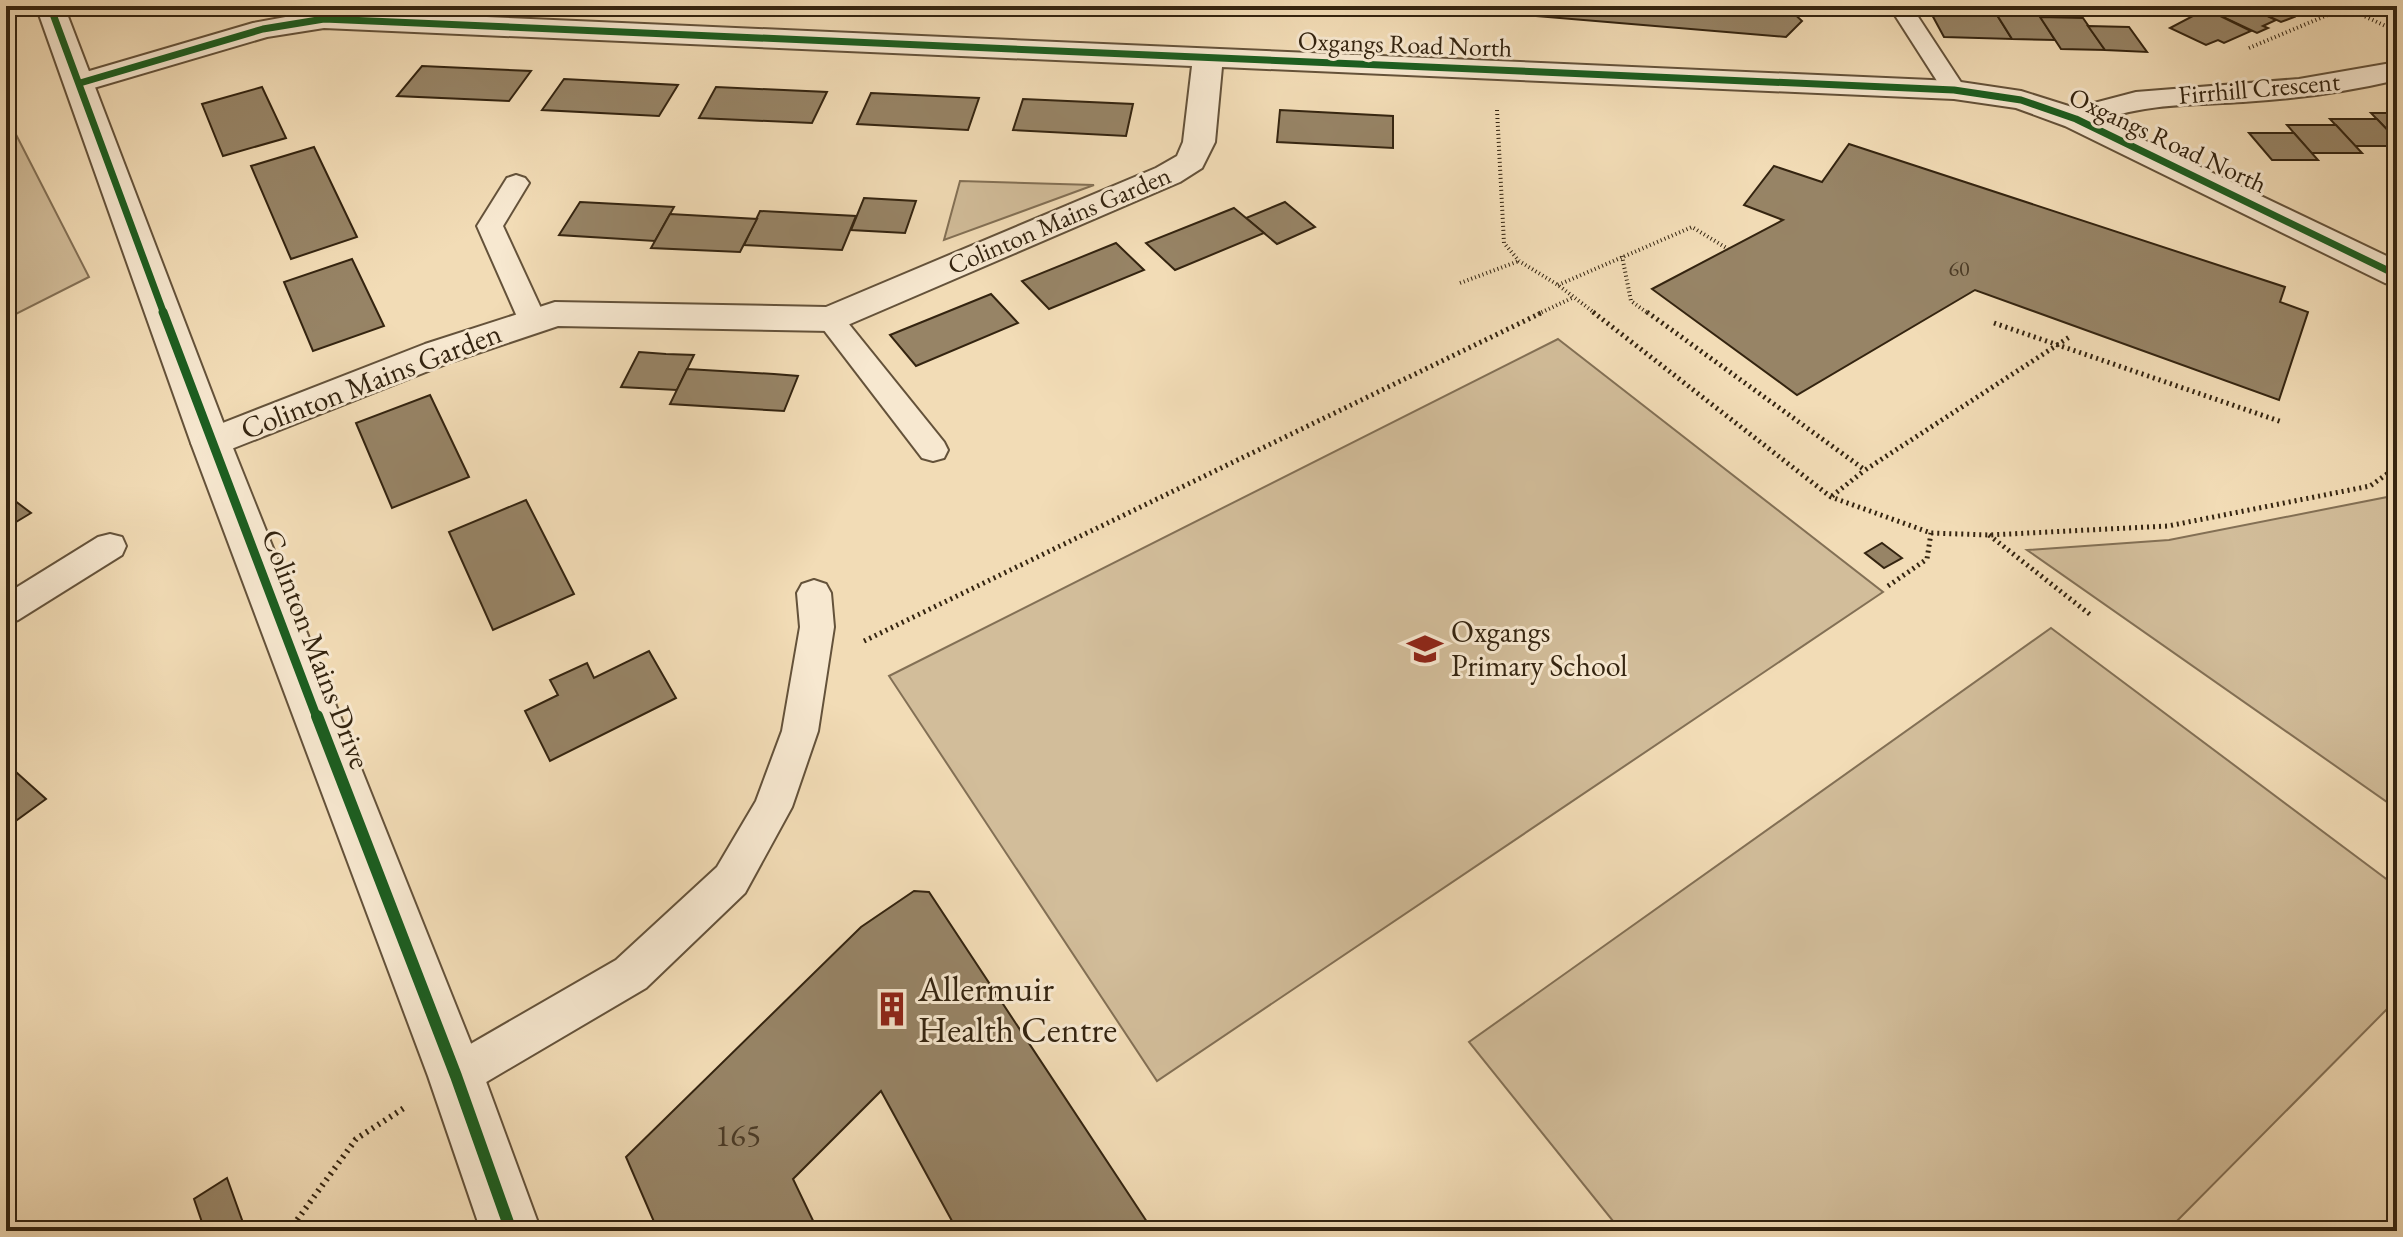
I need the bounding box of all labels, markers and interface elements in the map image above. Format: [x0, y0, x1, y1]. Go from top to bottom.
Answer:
street label: Oxgangs Road North [1297, 23, 1513, 65]
street label: Firrhill Crescent [2177, 64, 2341, 112]
street label: Oxgangs Road North [2064, 79, 2272, 201]
street label: Colinton Mains Garden [942, 158, 1176, 282]
house number: 60 [1948, 254, 1970, 283]
street label: Colinton Mains Garden [235, 313, 507, 448]
street label: Colinton Mains Drive [253, 523, 380, 774]
place label: Oxgangs Primary School [1451, 612, 1627, 685]
school or university icon: Oxgangs Primary School [1406, 630, 1444, 668]
place label: Allermuir Health Centre [917, 965, 1117, 1053]
building icon: Allermuir Health Centre [873, 990, 911, 1028]
house number: 165 [715, 1114, 761, 1156]

